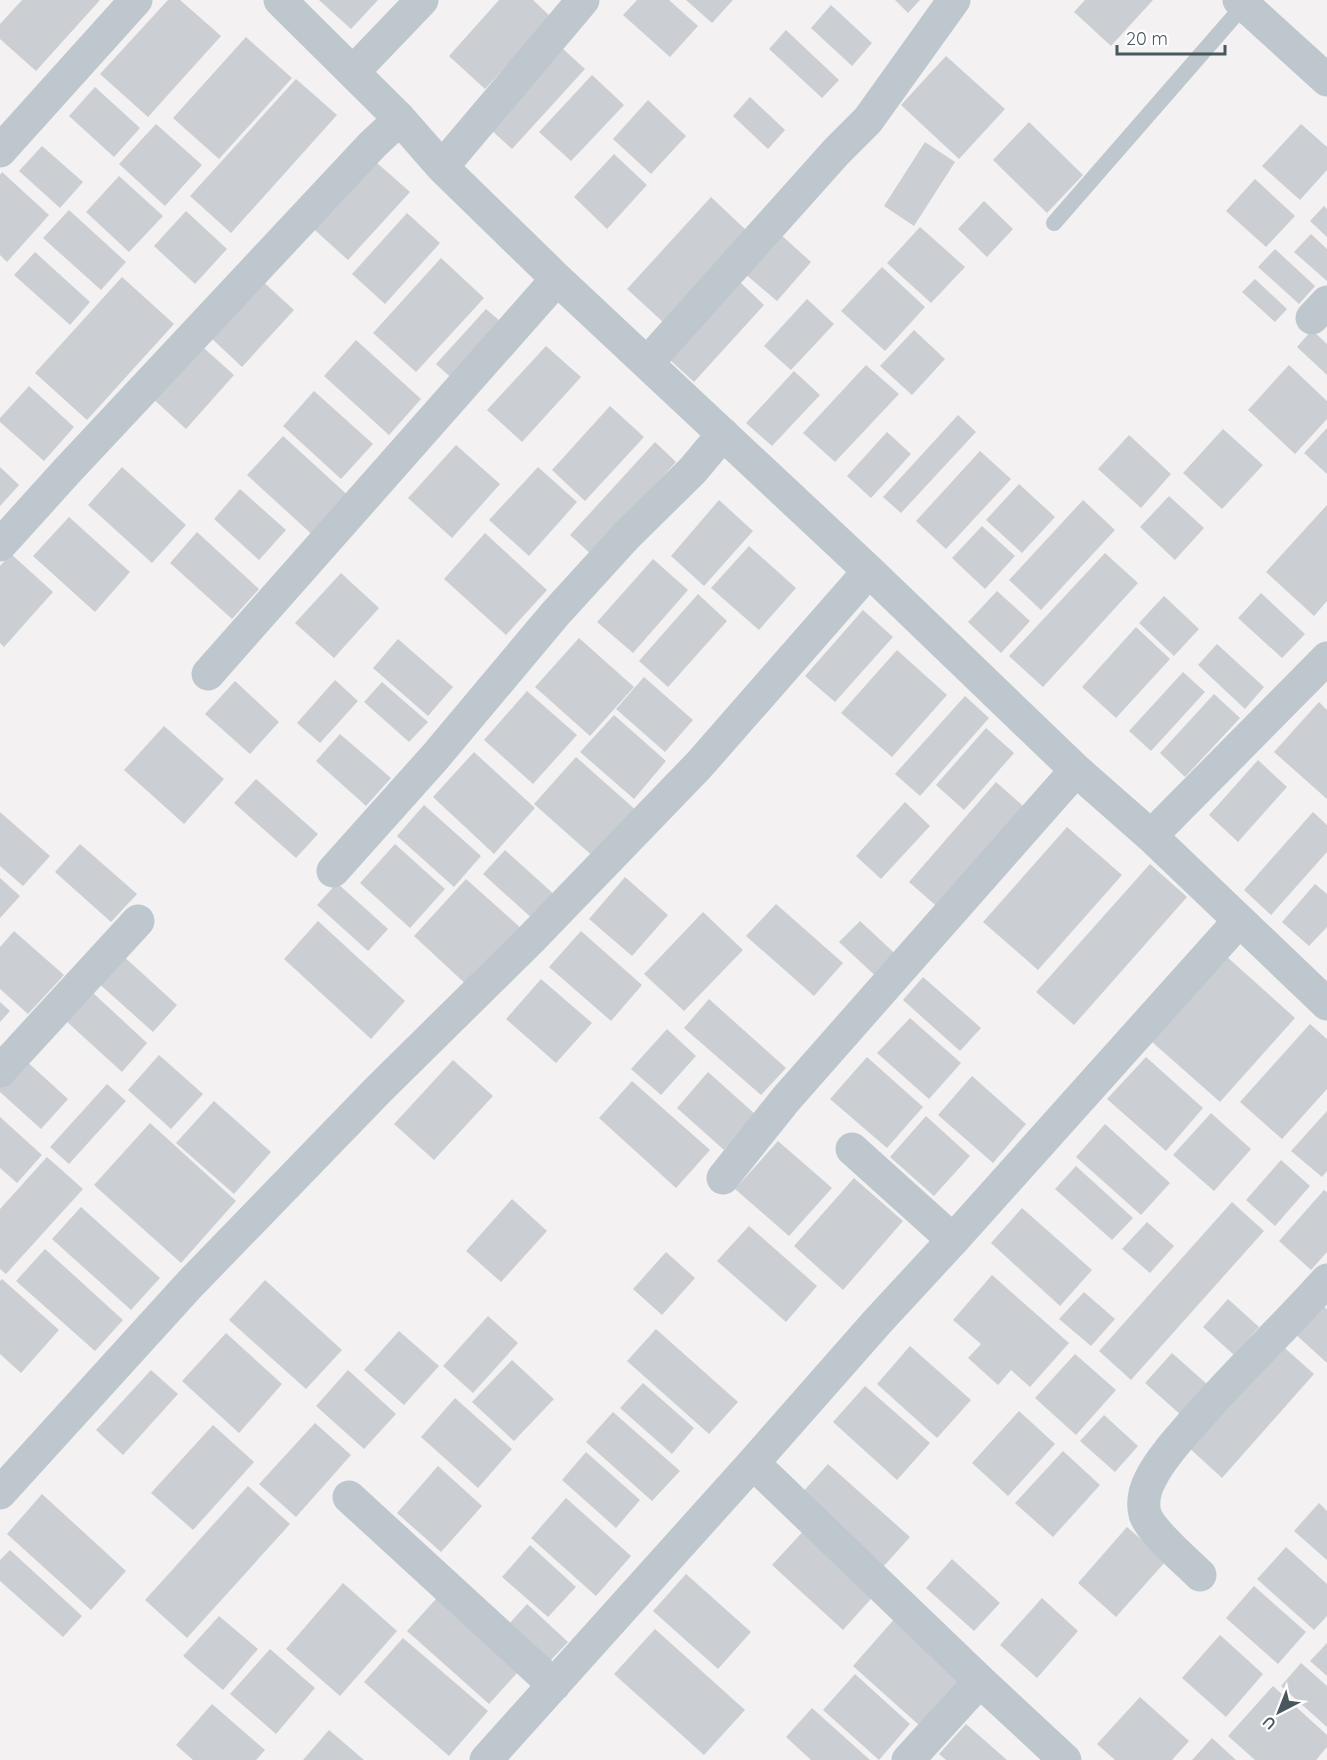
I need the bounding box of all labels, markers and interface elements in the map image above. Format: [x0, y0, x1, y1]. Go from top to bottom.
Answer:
scale bar [1117, 18, 1225, 56]
text: 20 m [1126, 27, 1168, 50]
north arrow [1249, 1682, 1309, 1742]
text: U [1258, 1712, 1280, 1734]

